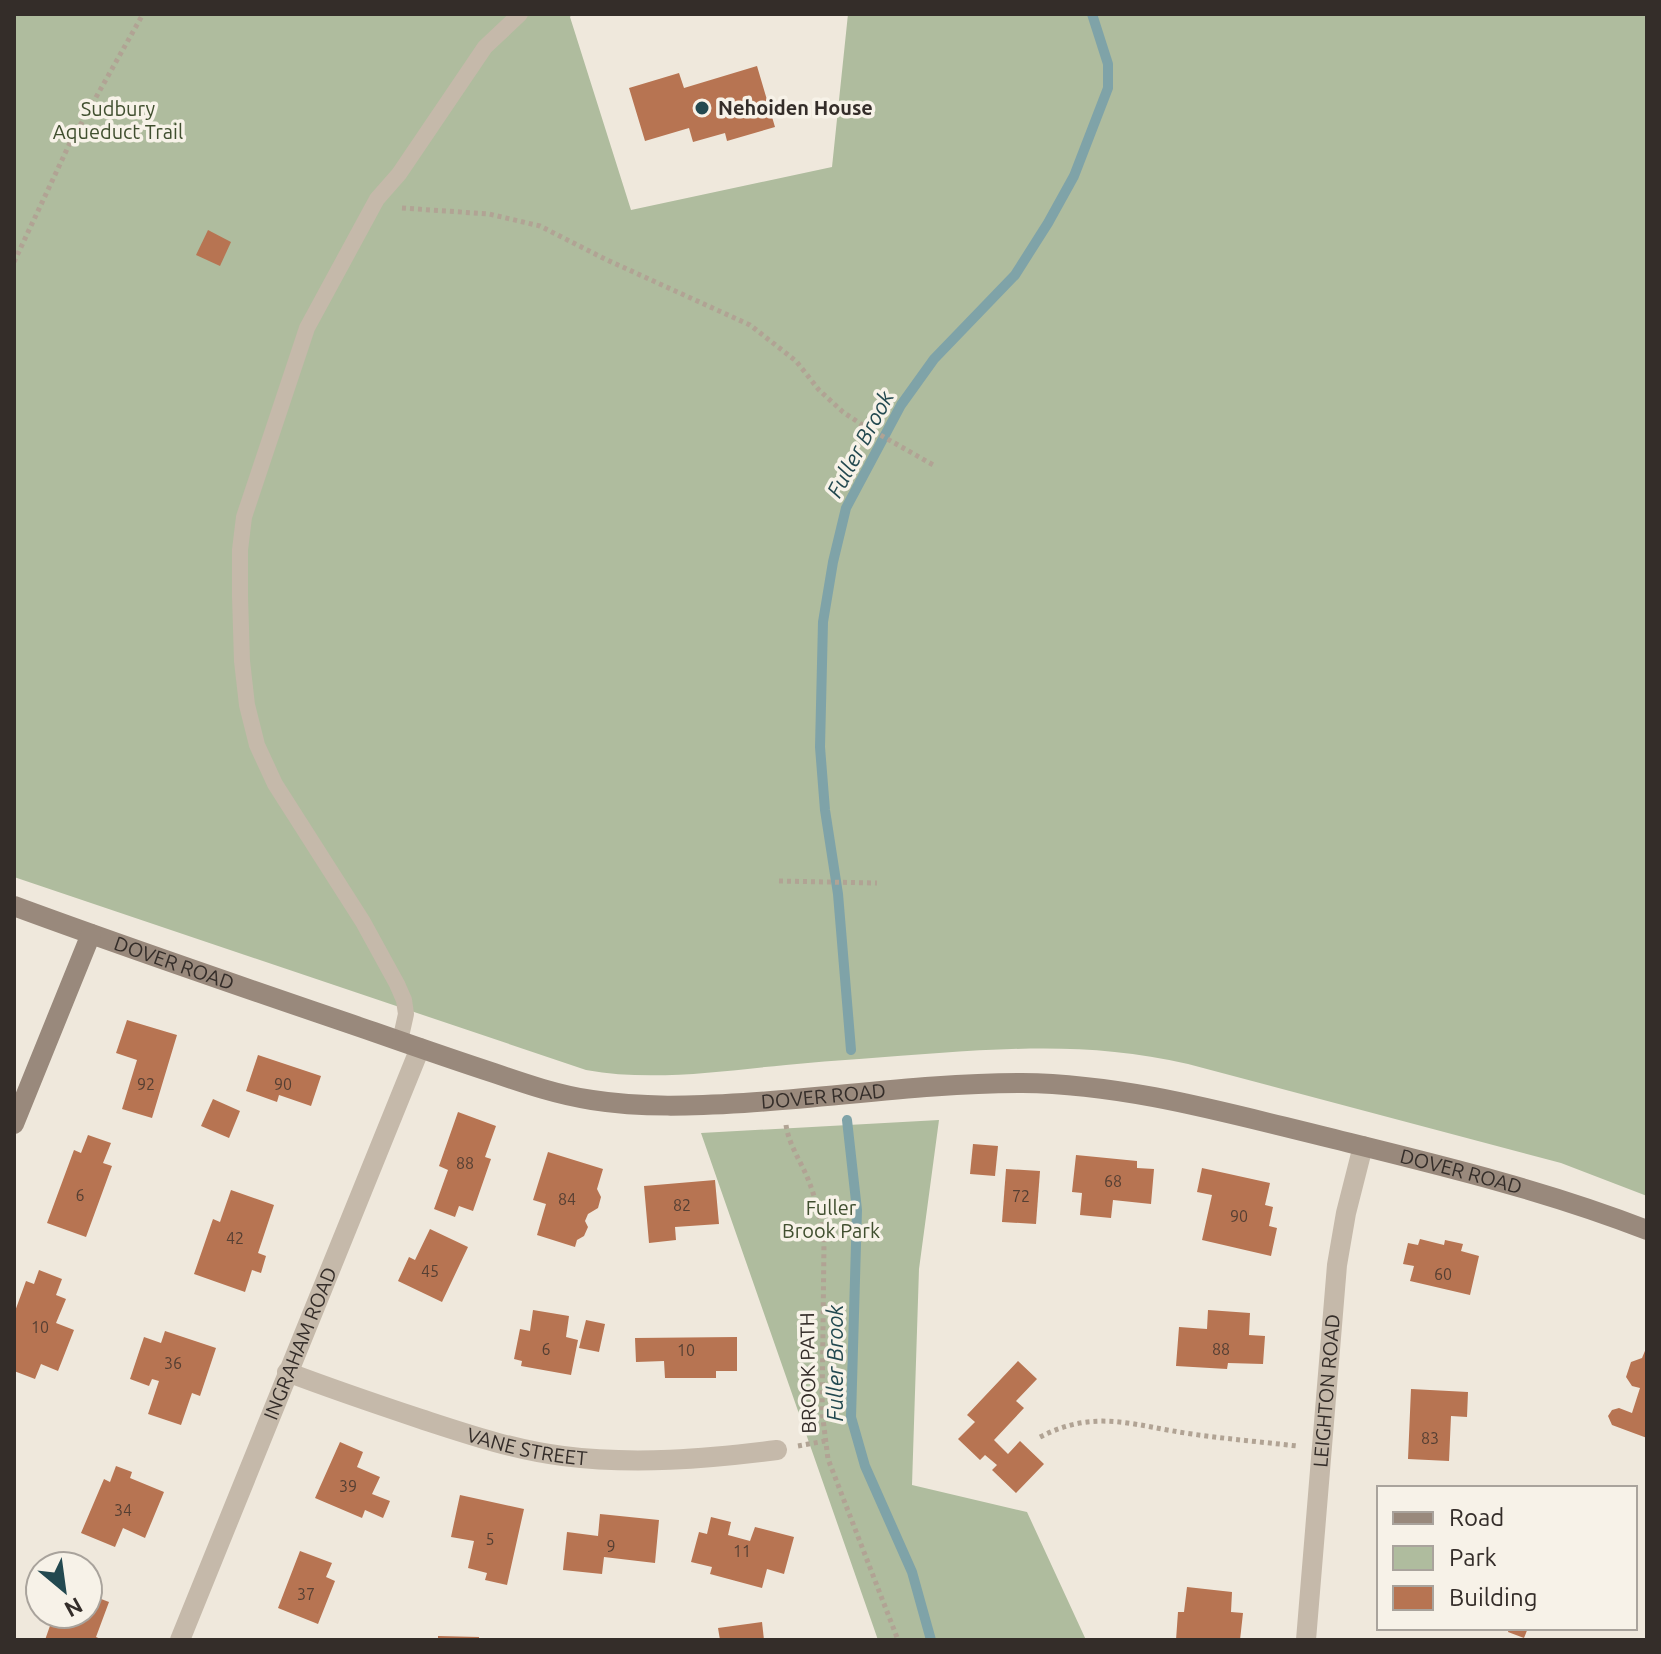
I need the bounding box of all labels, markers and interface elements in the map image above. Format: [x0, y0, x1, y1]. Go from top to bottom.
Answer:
place label: Nehoiden House [718, 96, 873, 119]
park label: Sudbury Aqueduct Trail [53, 97, 183, 143]
marker: Nehoiden House [693, 99, 711, 117]
water label: Fuller Brook [821, 386, 898, 501]
street label: DOVER ROAD [111, 931, 237, 994]
house number: 92 [137, 1075, 155, 1093]
house number: 90 [274, 1075, 292, 1093]
street label: DOVER ROAD [760, 1079, 887, 1113]
street label: DOVER ROAD [1398, 1144, 1525, 1198]
house number: 88 [456, 1154, 474, 1172]
house number: 68 [1104, 1172, 1122, 1190]
house number: 6 [75, 1186, 85, 1204]
house number: 72 [1012, 1187, 1030, 1205]
house number: 84 [558, 1190, 576, 1208]
house number: 82 [673, 1196, 691, 1214]
park label: Fuller Brook Park [782, 1196, 880, 1242]
house number: 90 [1230, 1207, 1248, 1225]
house number: 42 [226, 1229, 244, 1247]
house number: 45 [421, 1262, 439, 1280]
street label: INGRAHAM ROAD [259, 1264, 341, 1423]
house number: 60 [1434, 1265, 1452, 1283]
water label: Fuller Brook [822, 1304, 847, 1422]
street label: BROOK PATH [795, 1312, 820, 1434]
street label: LEIGHTON ROAD [1308, 1313, 1344, 1468]
house number: 10 [31, 1318, 49, 1336]
house number: 6 [541, 1340, 551, 1358]
house number: 88 [1212, 1340, 1230, 1358]
house number: 10 [677, 1341, 695, 1359]
house number: 36 [164, 1354, 182, 1372]
street label: VANE STREET [464, 1422, 588, 1469]
house number: 83 [1421, 1429, 1439, 1447]
house number: 39 [339, 1477, 357, 1495]
legend [1377, 1486, 1637, 1630]
house number: 34 [114, 1501, 132, 1519]
text: Road [1449, 1504, 1504, 1531]
house number: 5 [485, 1530, 495, 1548]
house number: 9 [606, 1537, 616, 1555]
house number: 11 [733, 1542, 751, 1560]
text: Park [1449, 1544, 1497, 1571]
north arrow [24, 1550, 104, 1630]
text: Building [1449, 1584, 1537, 1611]
house number: 37 [297, 1585, 315, 1603]
text: N [61, 1593, 87, 1623]

